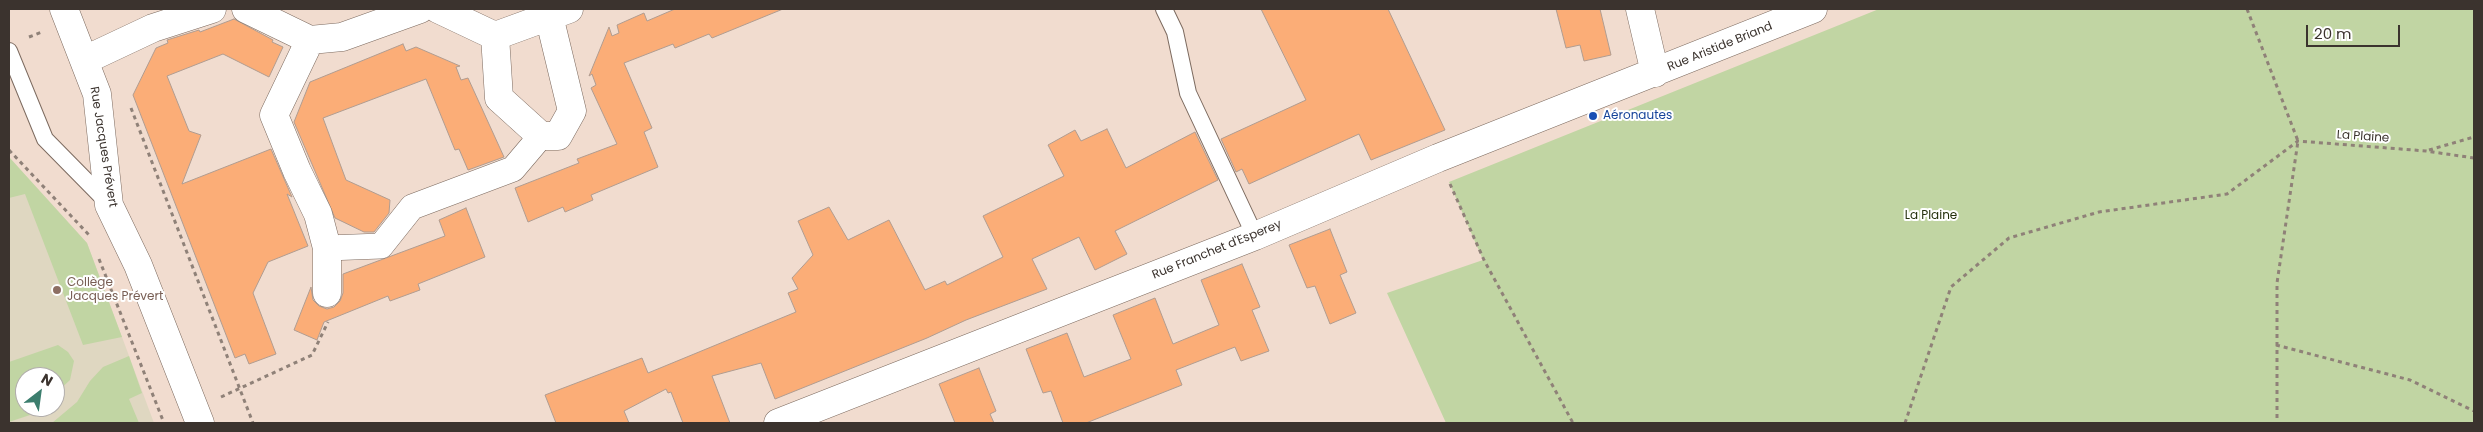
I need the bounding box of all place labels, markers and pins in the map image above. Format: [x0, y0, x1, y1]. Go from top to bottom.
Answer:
place label: Aéronautes [1603, 109, 1672, 123]
marker: Aéronautes [1587, 110, 1599, 122]
place label: Collège Jacques Prévert [67, 276, 163, 304]
marker: Collège Jacques Prévert [51, 284, 63, 296]

